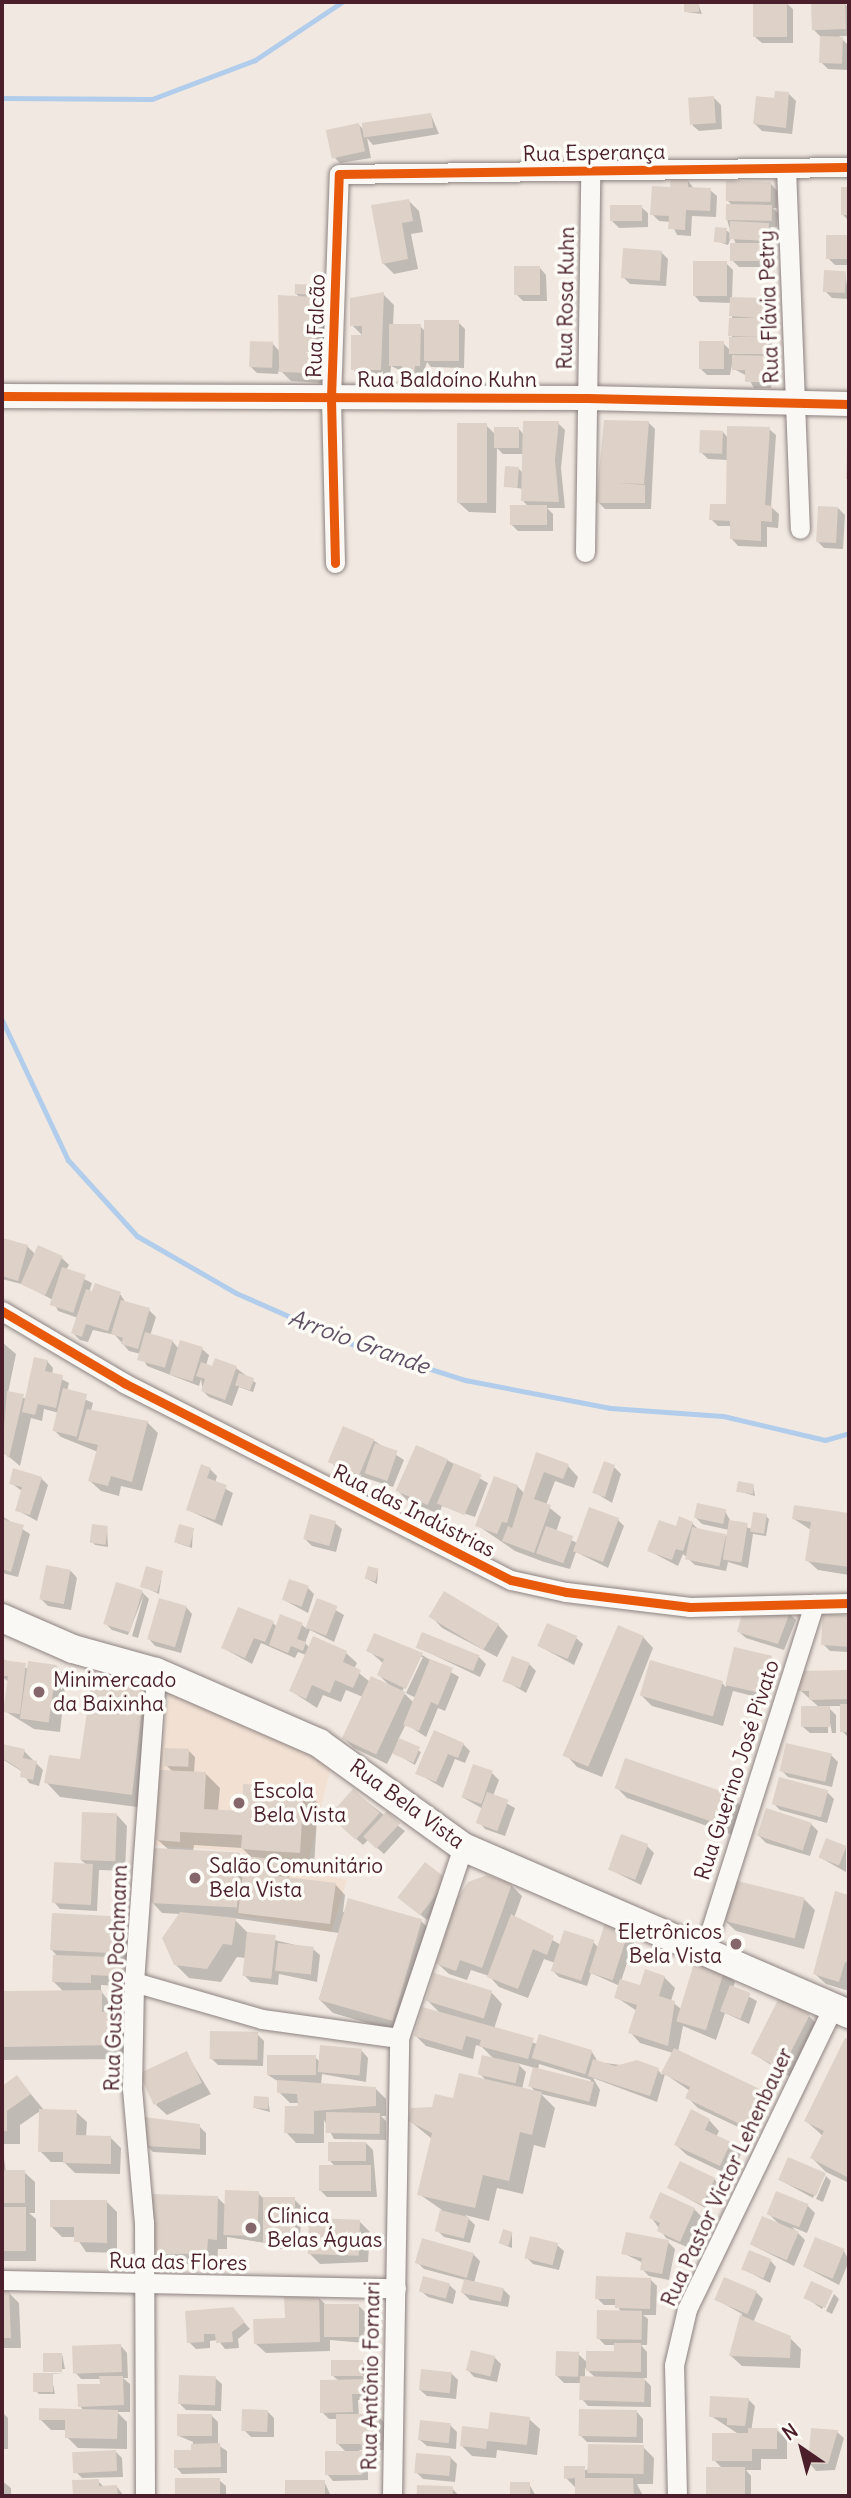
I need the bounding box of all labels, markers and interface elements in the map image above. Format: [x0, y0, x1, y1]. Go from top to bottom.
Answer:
street label: Rua Esperança [522, 139, 666, 167]
street label: Rua Rosa Kuhn [552, 226, 580, 370]
street label: Rua Flávia Petry [754, 230, 784, 384]
street label: Rua Falcão [302, 273, 330, 379]
street label: Rua Baldoíno Kuhn [357, 367, 537, 393]
water label: Arroio Grande [285, 1304, 433, 1380]
street label: Rua das Indústrias [329, 1459, 499, 1563]
street label: Rua Guerino José Pivato [690, 1657, 784, 1883]
place label: Minimercado da Baixinha [53, 1667, 176, 1717]
marker: Minimercado da Baixinha [31, 1684, 47, 1700]
street label: Rua Bela Vista [345, 1754, 469, 1854]
place label: Escola Bela Vista [253, 1778, 346, 1828]
marker: Escola Bela Vista [231, 1795, 247, 1811]
place label: Salão Comunitário Bela Vista [209, 1853, 383, 1903]
street label: Rua Gustavo Pochmann [99, 1864, 133, 2092]
marker: Salão Comunitário Bela Vista [187, 1870, 203, 1886]
place label: Eletrônicos Bela Vista [618, 1919, 722, 1969]
marker: Eletrônicos Bela Vista [728, 1936, 744, 1952]
street label: Rua Pastor Victor Lehenbauer [656, 2044, 798, 2310]
place label: Clínica Belas Águas [267, 2203, 382, 2253]
marker: Clínica Belas Águas [241, 2218, 261, 2238]
street label: Rua das Flores [109, 2248, 247, 2276]
street label: Rua Antônio Fornari [357, 2281, 385, 2471]
north arrow [767, 2414, 837, 2484]
text: N [778, 2418, 802, 2445]

